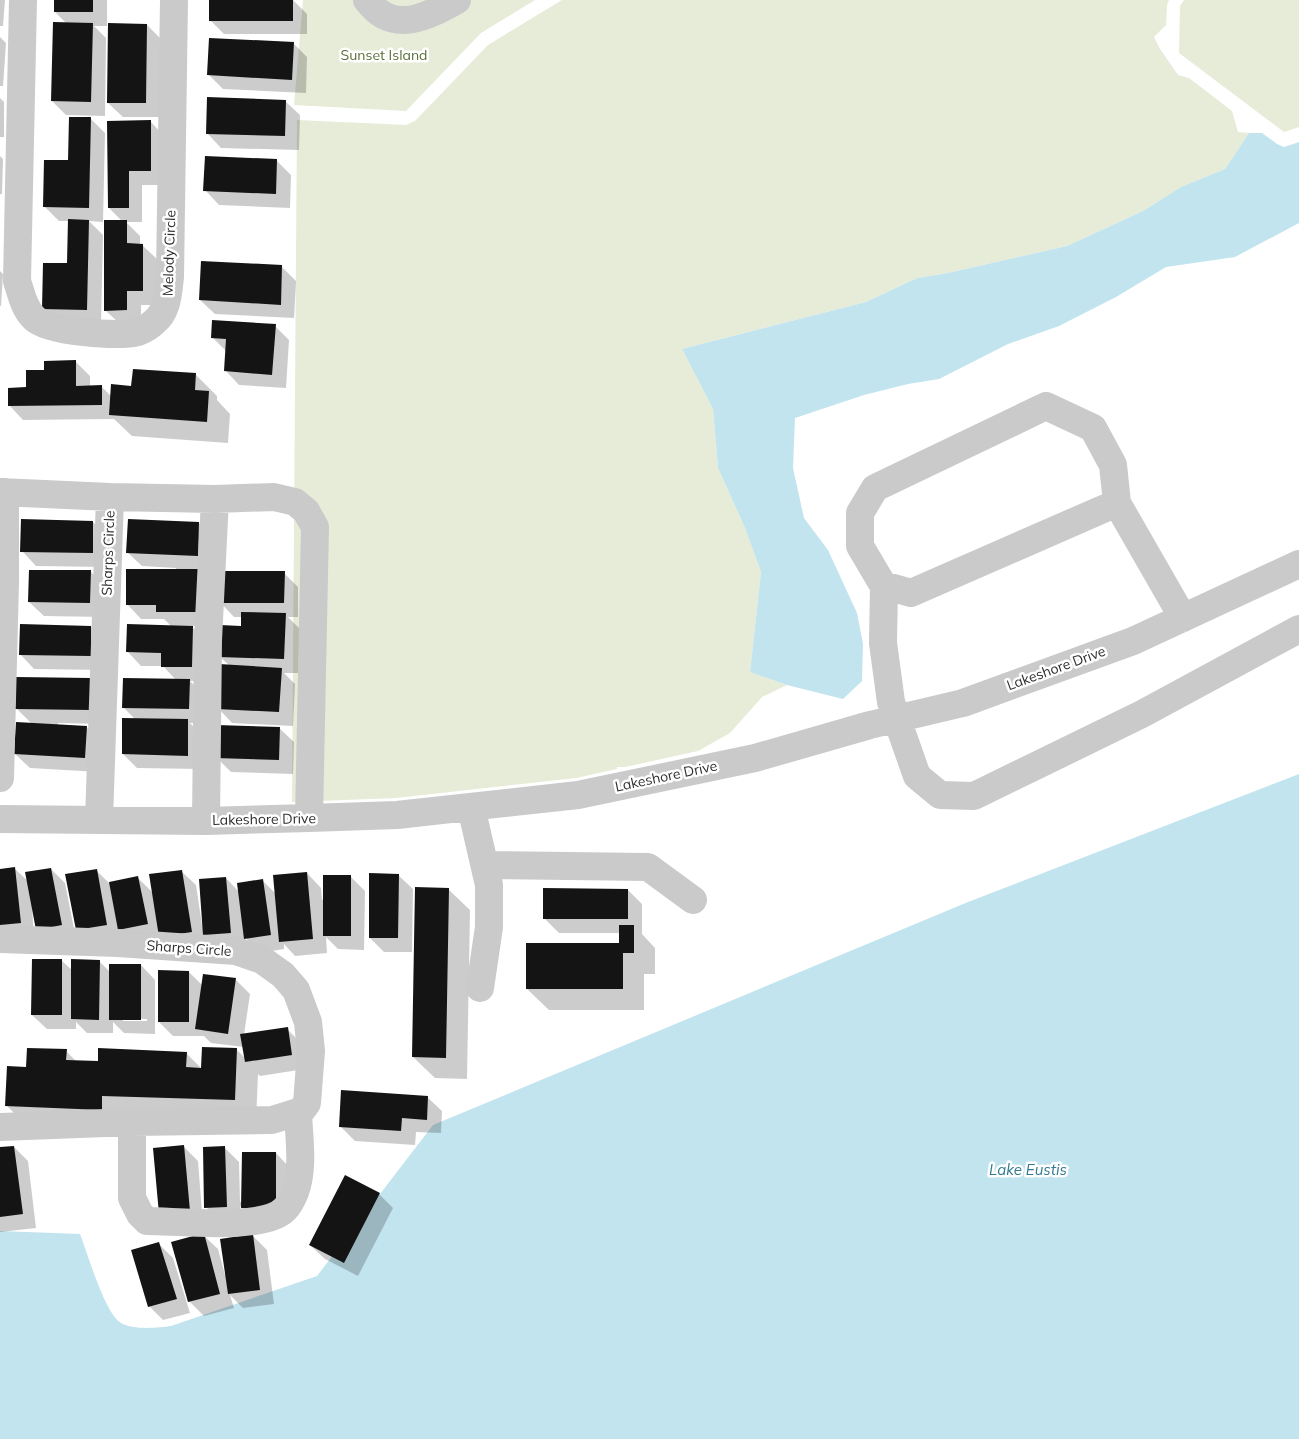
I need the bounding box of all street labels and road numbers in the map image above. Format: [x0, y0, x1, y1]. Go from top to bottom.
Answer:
street label: Melody Circle [159, 210, 179, 296]
street label: Sharps Circle [98, 510, 118, 596]
street label: Lakeshore Drive [1004, 642, 1108, 694]
street label: Lakeshore Drive [613, 756, 719, 796]
street label: Lakeshore Drive [212, 809, 316, 829]
street label: Sharps Circle [146, 936, 232, 960]

